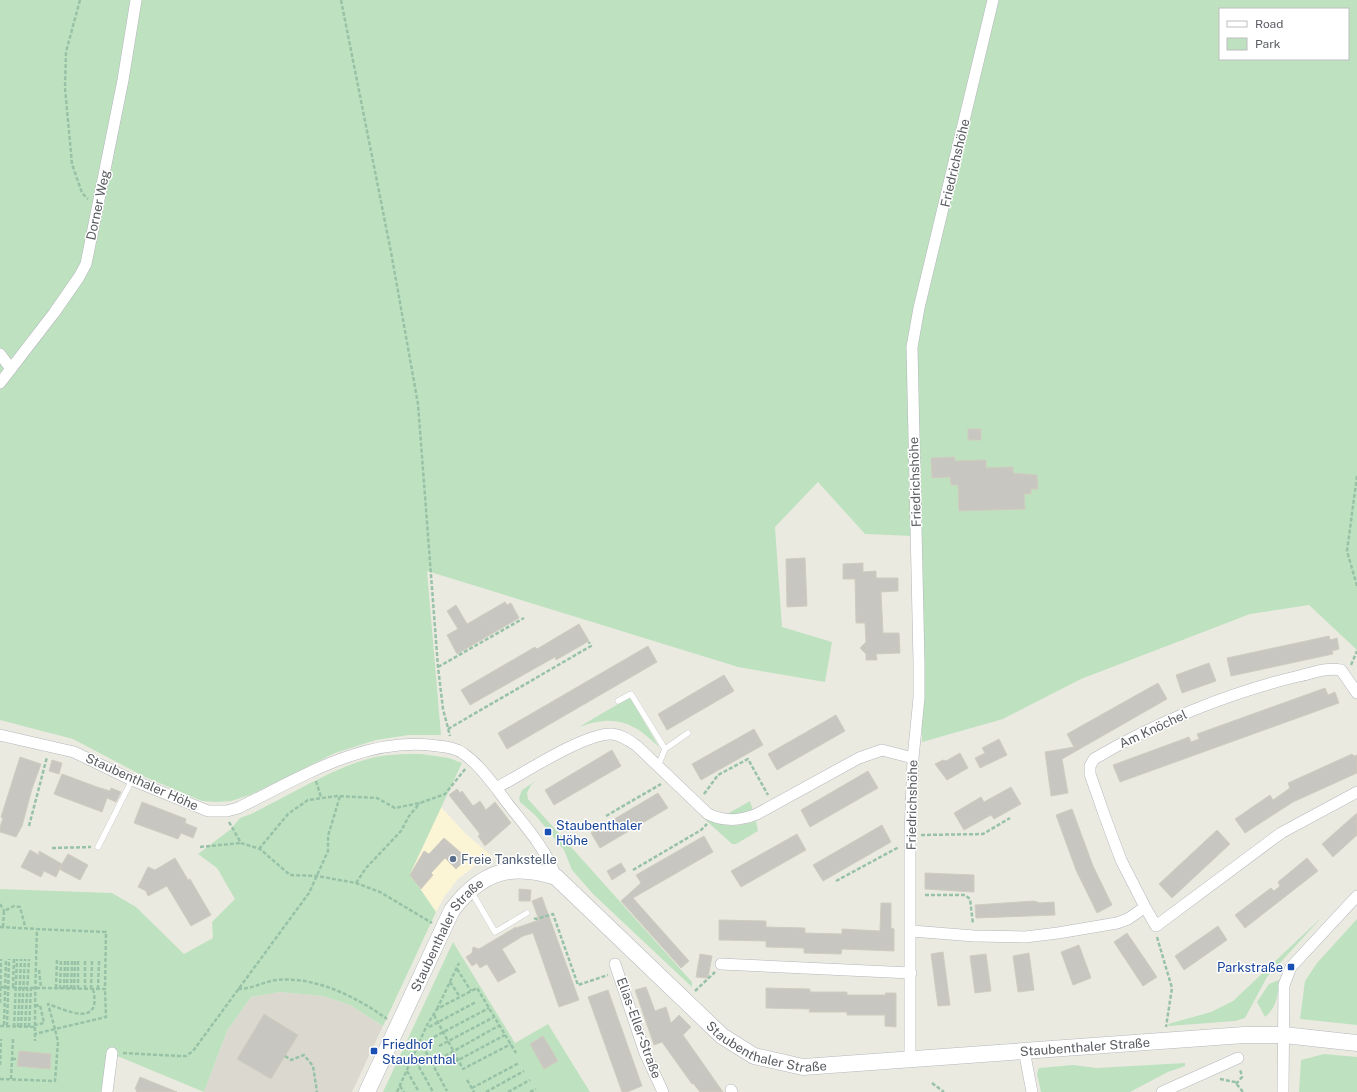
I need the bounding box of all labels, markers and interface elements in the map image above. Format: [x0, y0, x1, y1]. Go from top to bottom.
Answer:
legend [1219, 8, 1349, 60]
text: Road [1255, 17, 1283, 31]
text: Park [1255, 37, 1281, 51]
street label: Friedrichshöhe [938, 117, 972, 209]
street label: Dorner Weg [83, 168, 113, 242]
street label: Friedrichshöhe [906, 437, 924, 527]
street label: Am Knöchel [1117, 707, 1189, 751]
street label: Staubenthaler Höhe [83, 750, 201, 814]
street label: Friedrichshöhe [904, 760, 920, 850]
place label: Staubenthaler Höhe [556, 818, 642, 848]
marker: Staubenthaler Höhe [543, 827, 553, 837]
place label: Freie Tankstelle [461, 852, 557, 867]
marker: Freie Tankstelle [448, 854, 458, 864]
street label: Staubenthaler Straße [408, 875, 486, 994]
place label: Parkstraße [1217, 960, 1283, 975]
marker: Parkstraße [1286, 962, 1296, 972]
street label: Elias-Eller-Straße [614, 975, 664, 1081]
street label: Staubenthaler Straße [703, 1018, 827, 1075]
street label: Staubenthaler Straße [1019, 1034, 1151, 1059]
place label: Friedhof Staubenthal [382, 1037, 456, 1067]
marker: Friedhof Staubenthal [369, 1046, 379, 1056]

